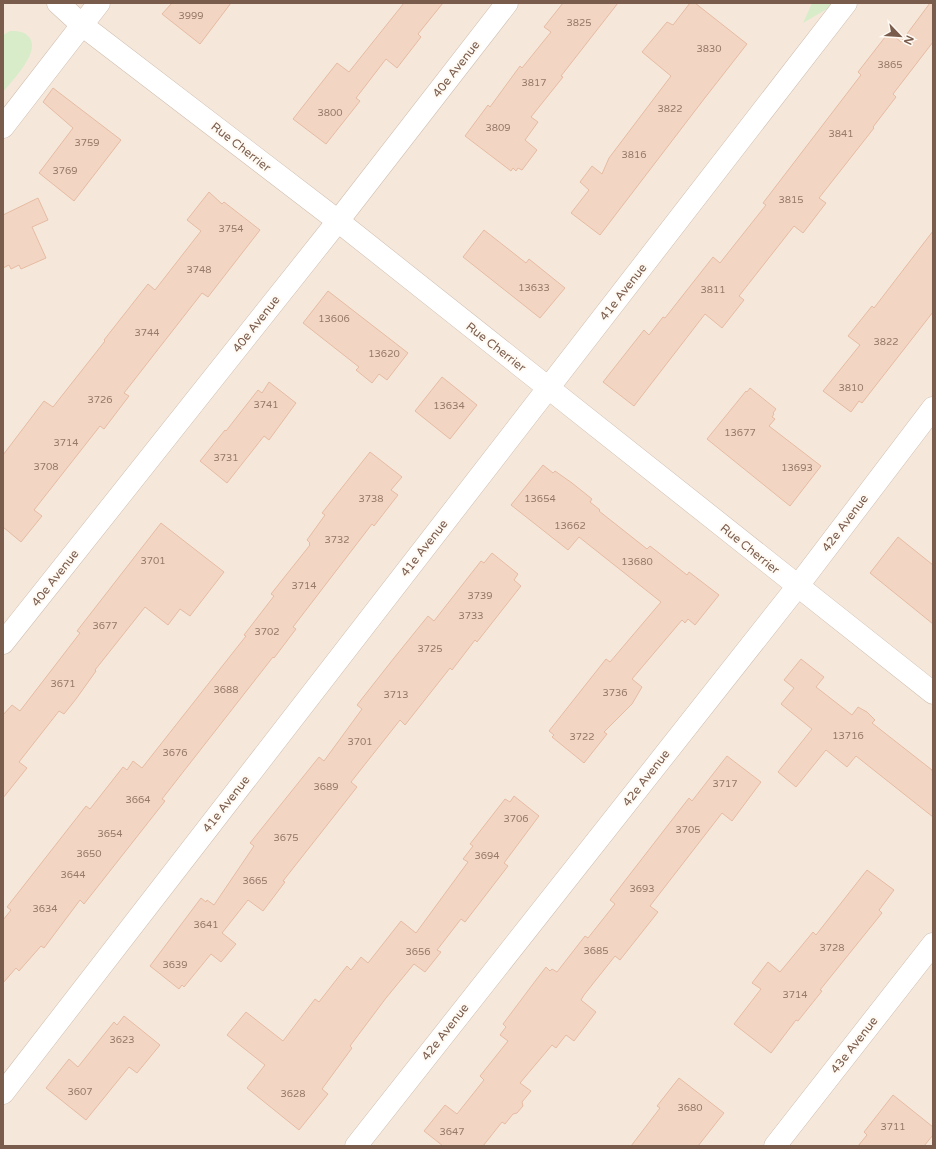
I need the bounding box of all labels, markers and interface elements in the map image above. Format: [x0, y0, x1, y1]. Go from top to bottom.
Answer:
house number: 3999 [178, 10, 204, 22]
north arrow [880, 16, 920, 56]
house number: 3825 [566, 17, 592, 29]
text: N [901, 33, 916, 47]
street label: 40e Avenue [430, 38, 483, 100]
house number: 3830 [696, 43, 722, 55]
house number: 3865 [877, 59, 903, 71]
house number: 3817 [521, 77, 547, 89]
house number: 3822 [657, 103, 683, 115]
house number: 3800 [317, 107, 343, 119]
street label: Rue Cherrier [208, 119, 274, 175]
house number: 3809 [485, 122, 511, 134]
house number: 3841 [828, 128, 854, 140]
house number: 3759 [74, 137, 100, 149]
house number: 3816 [621, 149, 647, 161]
house number: 3769 [52, 165, 78, 177]
house number: 3815 [778, 194, 804, 206]
house number: 3754 [218, 223, 244, 235]
street label: 41e Avenue [597, 261, 650, 323]
house number: 3748 [186, 264, 212, 276]
house number: 13633 [518, 282, 550, 294]
house number: 3811 [700, 284, 726, 296]
street label: 40e Avenue [230, 293, 283, 355]
house number: 13606 [318, 313, 350, 325]
street label: Rue Cherrier [463, 319, 529, 375]
house number: 3744 [134, 327, 160, 339]
house number: 3822 [873, 336, 899, 348]
house number: 13620 [368, 348, 400, 360]
house number: 3810 [838, 382, 864, 394]
house number: 3726 [87, 394, 113, 406]
house number: 3741 [253, 399, 279, 411]
house number: 13634 [433, 400, 465, 412]
house number: 13677 [724, 427, 756, 439]
house number: 3714 [53, 437, 79, 449]
house number: 3731 [213, 452, 239, 464]
house number: 3708 [33, 461, 59, 473]
house number: 13693 [781, 462, 813, 474]
street label: 42e Avenue [819, 491, 871, 554]
house number: 3738 [358, 493, 384, 505]
house number: 13654 [524, 493, 556, 505]
street label: 41e Avenue [398, 517, 451, 579]
house number: 13662 [554, 520, 586, 532]
street label: Rue Cherrier [718, 521, 783, 577]
house number: 3732 [324, 534, 350, 546]
street label: 40e Avenue [29, 547, 82, 609]
house number: 3701 [140, 555, 166, 567]
house number: 13680 [621, 556, 653, 568]
house number: 3714 [291, 580, 317, 592]
house number: 3739 [467, 590, 493, 602]
house number: 3733 [458, 610, 484, 622]
house number: 3677 [92, 620, 118, 632]
house number: 3702 [254, 626, 280, 638]
house number: 3725 [417, 643, 443, 655]
house number: 3671 [50, 678, 76, 690]
house number: 3688 [213, 684, 239, 696]
house number: 3736 [602, 687, 628, 699]
house number: 3713 [383, 689, 409, 701]
house number: 13716 [832, 730, 864, 742]
house number: 3722 [569, 731, 595, 743]
house number: 3701 [347, 736, 373, 748]
house number: 3676 [162, 747, 188, 759]
street label: 42e Avenue [620, 747, 673, 809]
street label: 41e Avenue [200, 773, 253, 835]
house number: 3717 [712, 778, 738, 790]
house number: 3689 [313, 781, 339, 793]
house number: 3664 [125, 794, 151, 806]
house number: 3706 [503, 813, 529, 825]
house number: 3705 [675, 824, 701, 836]
house number: 3654 [97, 828, 123, 840]
house number: 3675 [273, 832, 299, 844]
house number: 3650 [76, 848, 102, 860]
house number: 3694 [474, 850, 500, 862]
house number: 3644 [60, 869, 86, 881]
house number: 3665 [242, 875, 268, 887]
house number: 3693 [629, 883, 655, 895]
house number: 3634 [32, 903, 58, 915]
house number: 3641 [193, 919, 219, 931]
house number: 3728 [819, 942, 845, 954]
house number: 3685 [583, 945, 609, 957]
house number: 3656 [405, 946, 431, 958]
house number: 3639 [162, 959, 188, 971]
house number: 3714 [782, 989, 808, 1001]
street label: 42e Avenue [419, 1001, 472, 1063]
street label: 43e Avenue [828, 1014, 881, 1076]
house number: 3623 [109, 1034, 135, 1046]
house number: 3607 [67, 1086, 93, 1098]
house number: 3628 [280, 1088, 306, 1100]
house number: 3680 [677, 1102, 703, 1114]
house number: 3711 [880, 1121, 906, 1133]
house number: 3647 [439, 1126, 465, 1138]

